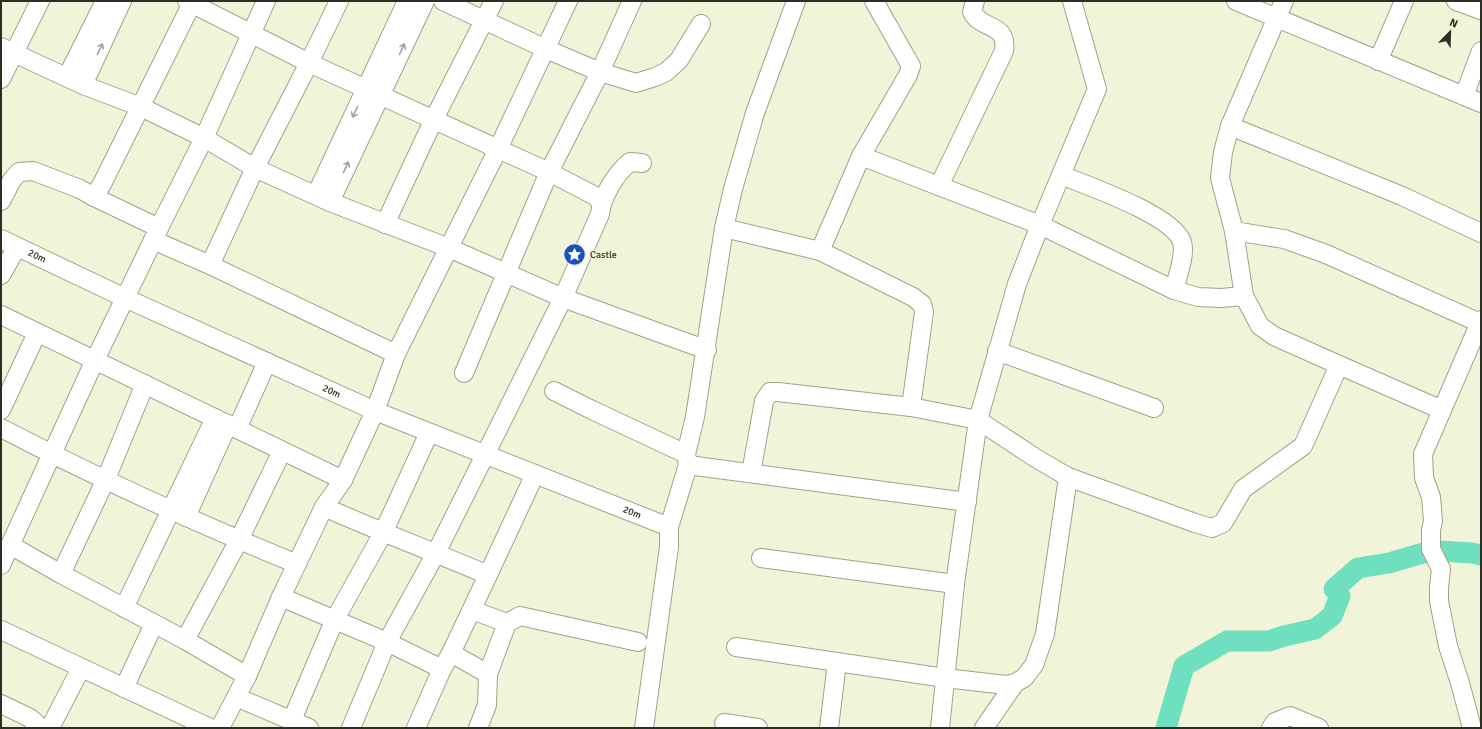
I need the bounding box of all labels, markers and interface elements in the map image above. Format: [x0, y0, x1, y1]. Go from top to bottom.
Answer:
north arrow [1430, 12, 1470, 52]
text: N [1448, 16, 1460, 31]
one-way arrow [97, 44, 104, 56]
one-way arrow [399, 44, 406, 56]
one-way arrow [351, 106, 358, 118]
one-way arrow [343, 161, 350, 173]
place icon: Castle [561, 242, 587, 268]
street label: 20m [26, 247, 48, 266]
place label: Castle [590, 249, 617, 261]
street label: 20m [321, 382, 343, 401]
street label: 20m [621, 503, 643, 521]

